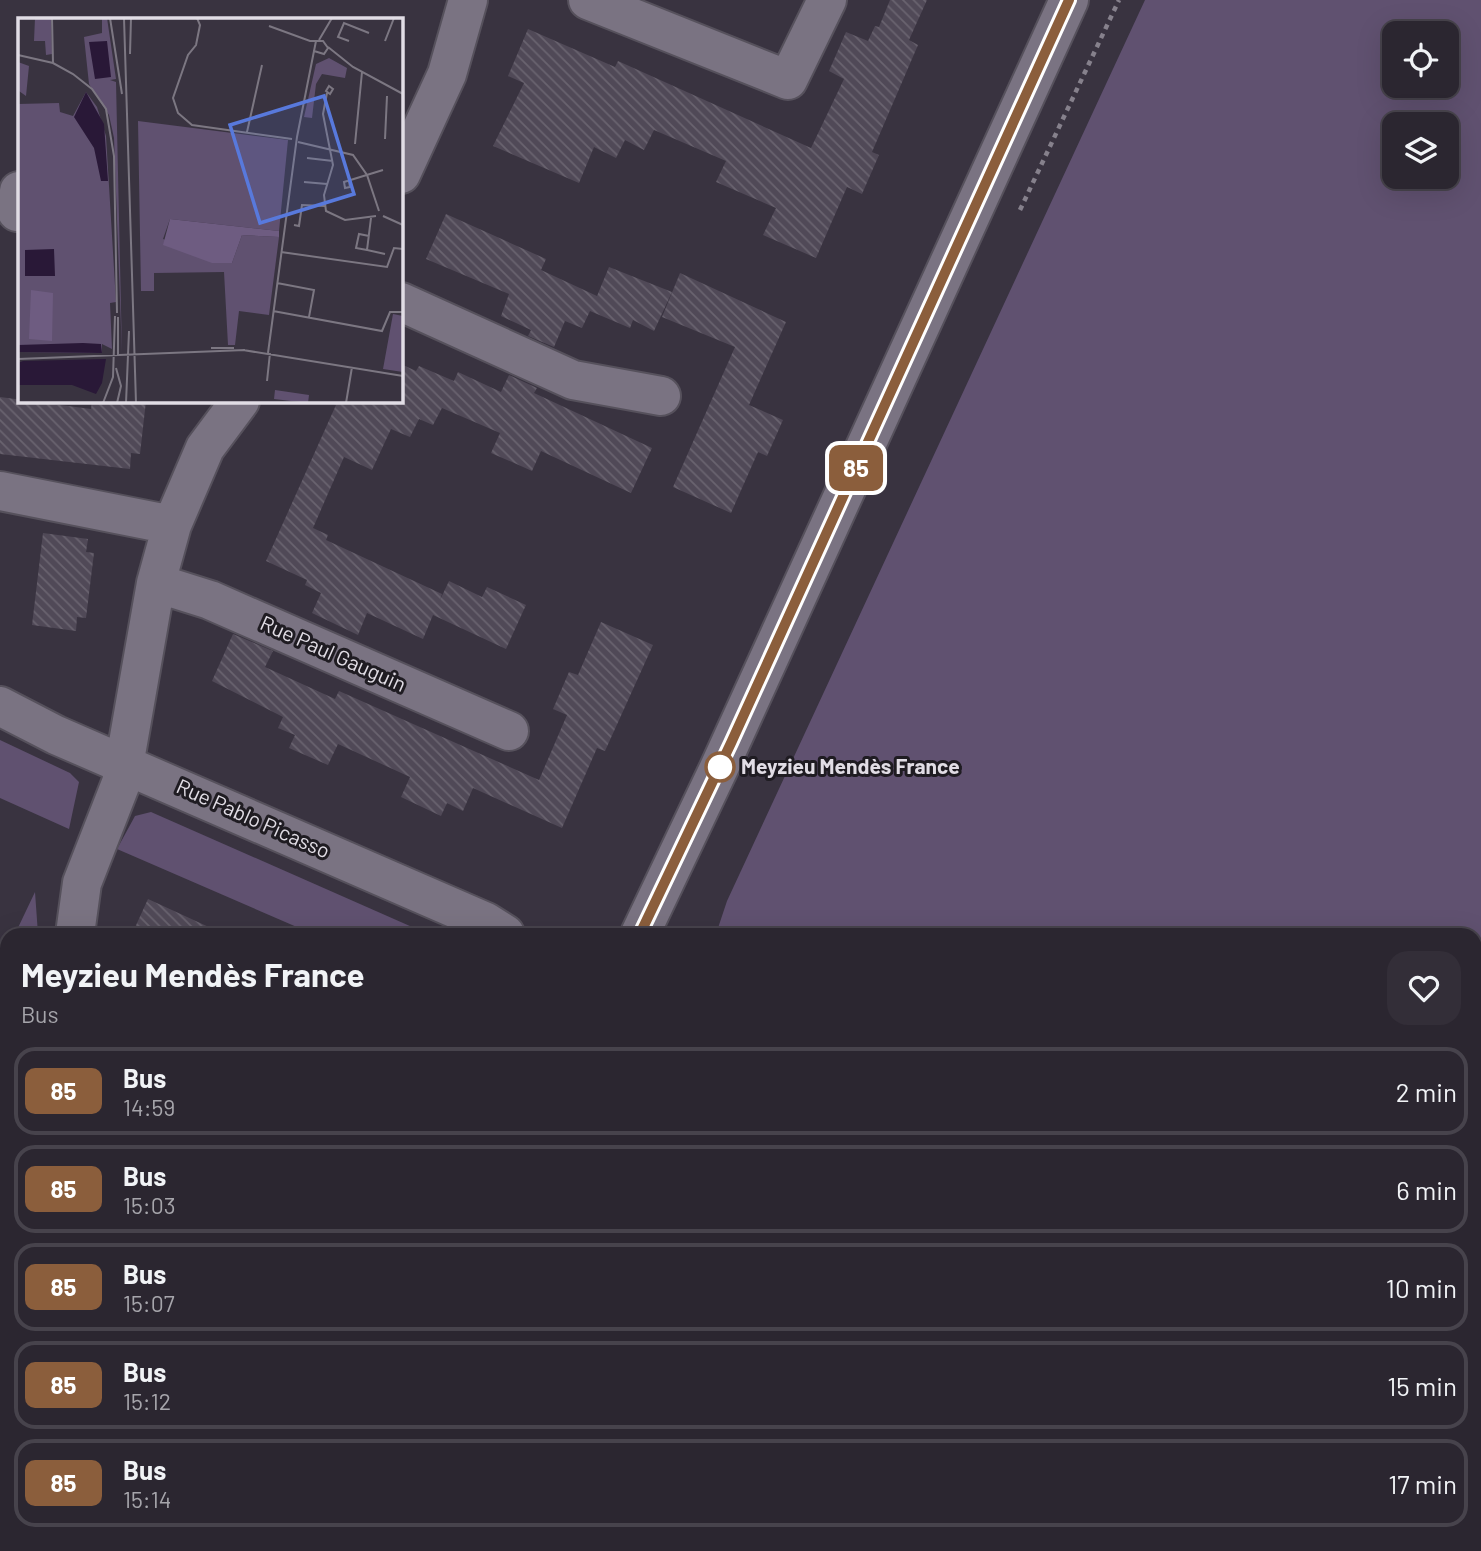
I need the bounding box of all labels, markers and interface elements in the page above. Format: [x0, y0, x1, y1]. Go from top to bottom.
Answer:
inset map [18, 18, 402, 402]
map controls [1382, 21, 1459, 189]
button: locate [1382, 21, 1459, 98]
button: layers [1382, 112, 1459, 189]
line badge: 85 [824, 445, 888, 491]
text: 85 [843, 453, 869, 482]
street label: Rue Paul Gauguin [257, 609, 410, 696]
marker: Meyzieu Mendès France [705, 752, 735, 782]
place label: Meyzieu Mendès France [741, 753, 960, 778]
street label: Rue Pablo Picasso [173, 773, 334, 863]
button: heart [1387, 951, 1461, 1025]
text: Meyzieu Mendès France [21, 954, 365, 994]
text: Bus [21, 1000, 59, 1028]
text: Bus [123, 1062, 166, 1093]
text: 85 [51, 1076, 76, 1105]
text: 2 min [1396, 1076, 1457, 1107]
text: 14:59 [123, 1093, 175, 1121]
text: Bus [123, 1160, 166, 1191]
text: 85 [51, 1174, 76, 1203]
text: 6 min [1396, 1174, 1457, 1205]
text: 15:03 [123, 1191, 176, 1219]
text: Bus [123, 1258, 166, 1289]
text: 85 [51, 1272, 76, 1301]
text: 10 min [1386, 1272, 1457, 1303]
text: 15:07 [123, 1289, 175, 1317]
text: Bus [123, 1356, 166, 1387]
text: 85 [51, 1370, 76, 1399]
text: 15 min [1387, 1370, 1457, 1401]
text: 15:12 [123, 1387, 171, 1415]
text: Bus [123, 1454, 166, 1485]
text: 85 [51, 1468, 76, 1497]
text: 17 min [1388, 1468, 1457, 1499]
text: 15:14 [123, 1485, 171, 1513]

